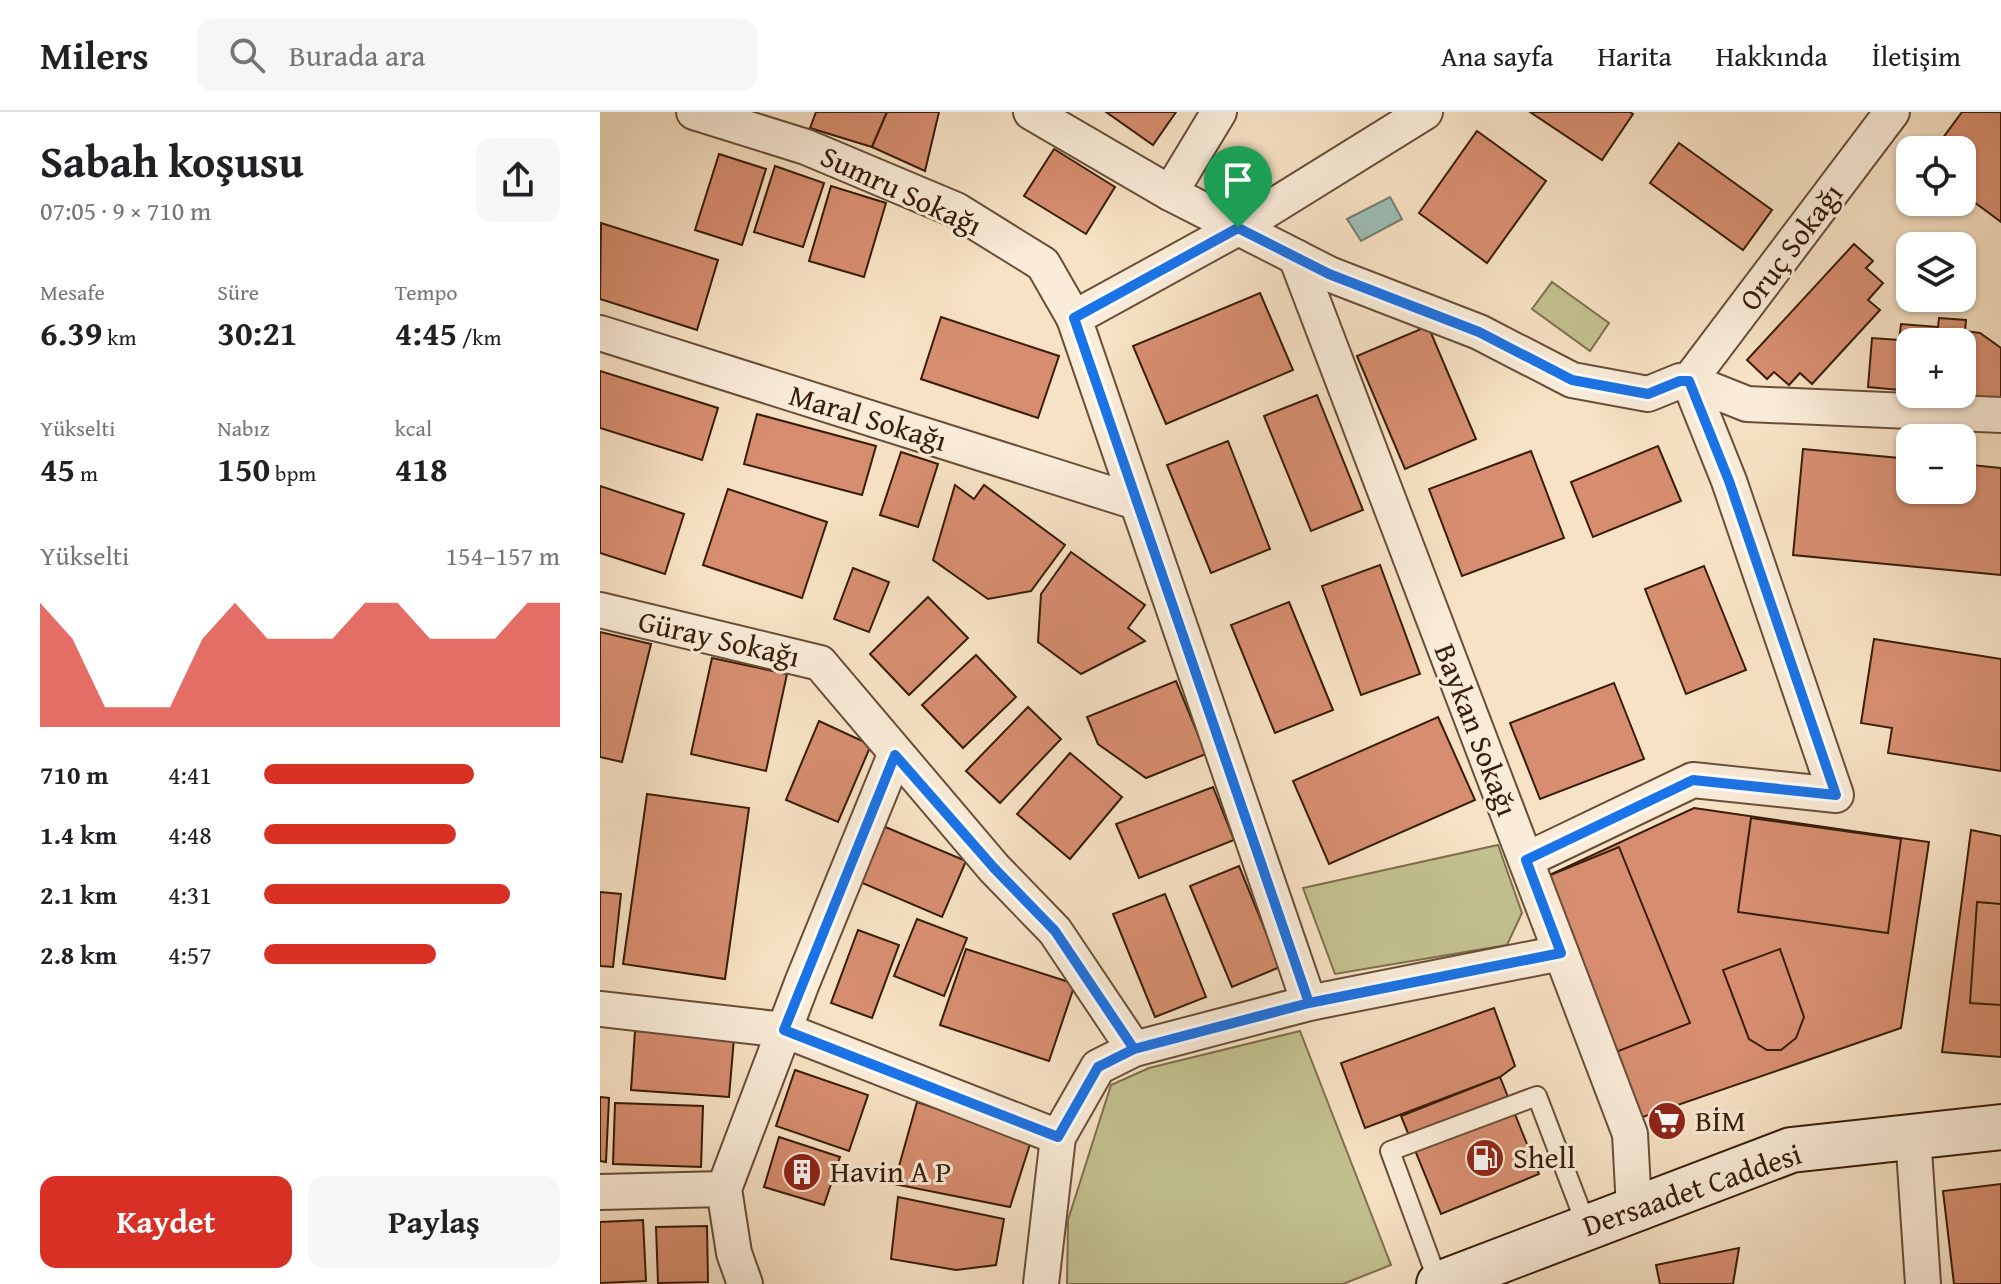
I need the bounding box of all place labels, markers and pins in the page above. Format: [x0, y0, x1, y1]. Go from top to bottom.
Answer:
pin [1204, 146, 1272, 228]
place label: BİM [1695, 1098, 1746, 1142]
supermarket icon: BİM [1646, 1100, 1688, 1142]
place label: Shell [1513, 1135, 1575, 1179]
fuel station icon: Shell [1464, 1137, 1506, 1179]
place label: Havin A P [830, 1149, 951, 1193]
building icon: Havin A P [781, 1151, 823, 1193]

